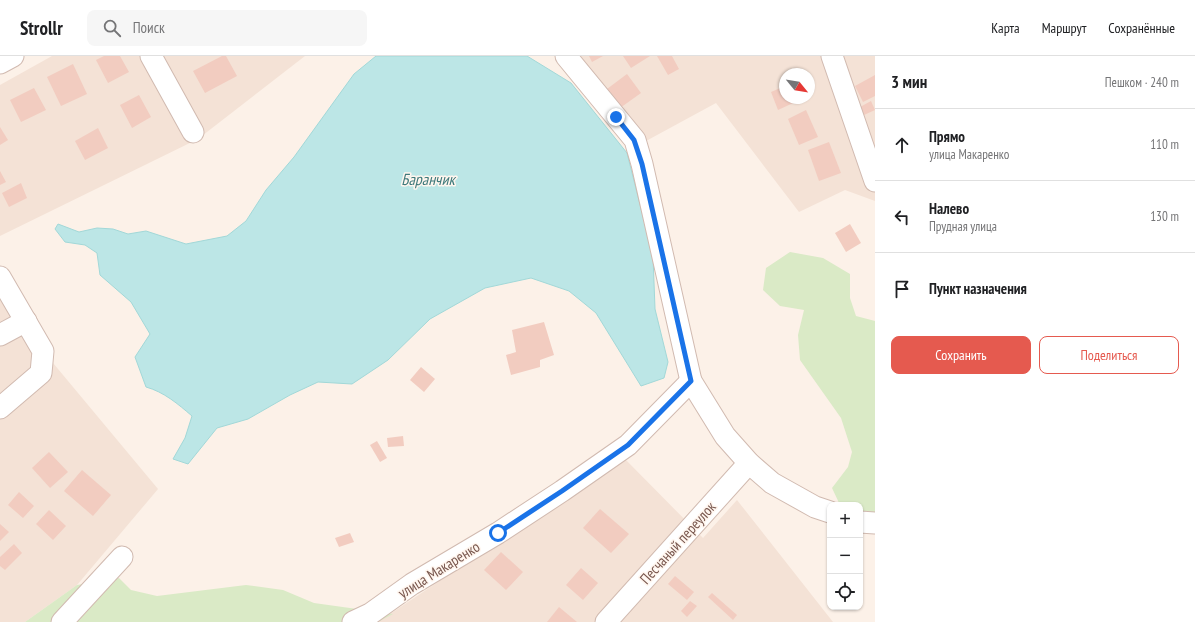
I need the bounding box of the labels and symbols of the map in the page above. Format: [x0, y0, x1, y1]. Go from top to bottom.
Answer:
north arrow [779, 68, 815, 104]
route end [607, 108, 625, 126]
water label: Баранчик [401, 169, 456, 189]
street label: Песчаный переулок [636, 497, 720, 588]
route start [489, 524, 507, 542]
street label: улица Макаренко [394, 537, 483, 602]

